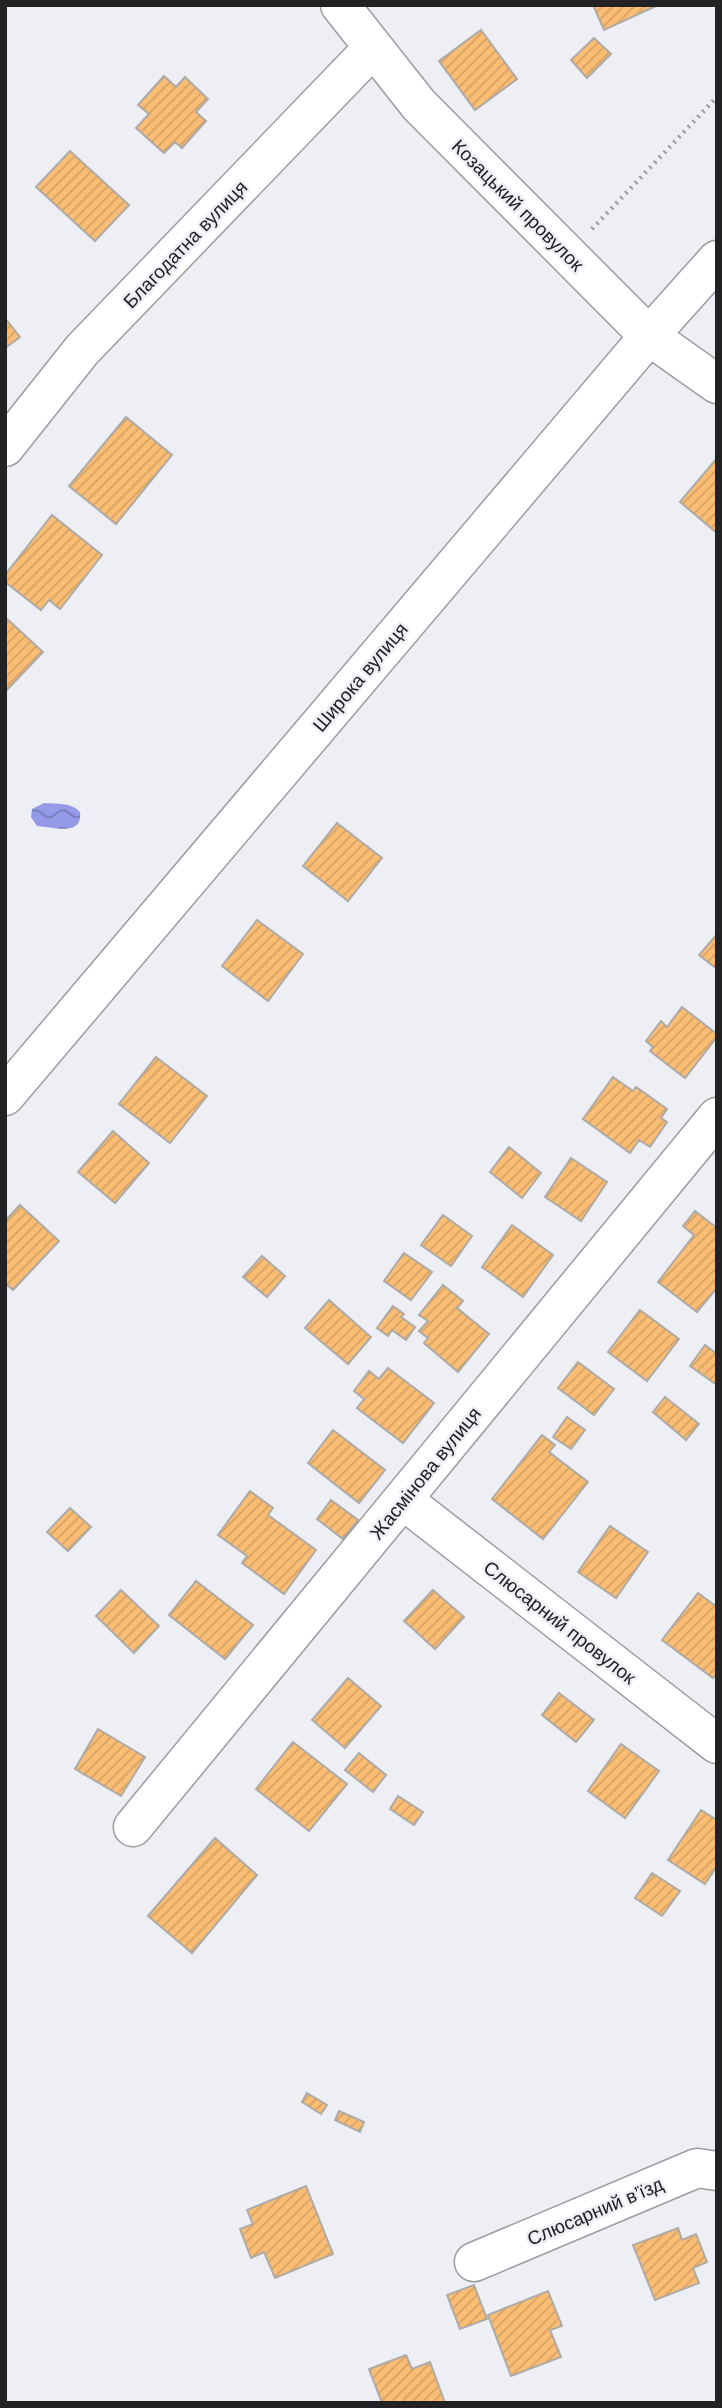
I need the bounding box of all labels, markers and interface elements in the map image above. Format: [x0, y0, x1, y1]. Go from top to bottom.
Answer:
street label: Козацький провулок [448, 135, 588, 276]
street label: Благодатна вулиця [119, 176, 251, 312]
street label: Широка вулиця [309, 619, 412, 736]
street label: Жасмінова вулиця [366, 1403, 485, 1543]
street label: Слюсарний провулок [480, 1557, 640, 1689]
street label: Слюсарний в’їзд [524, 2173, 666, 2250]

